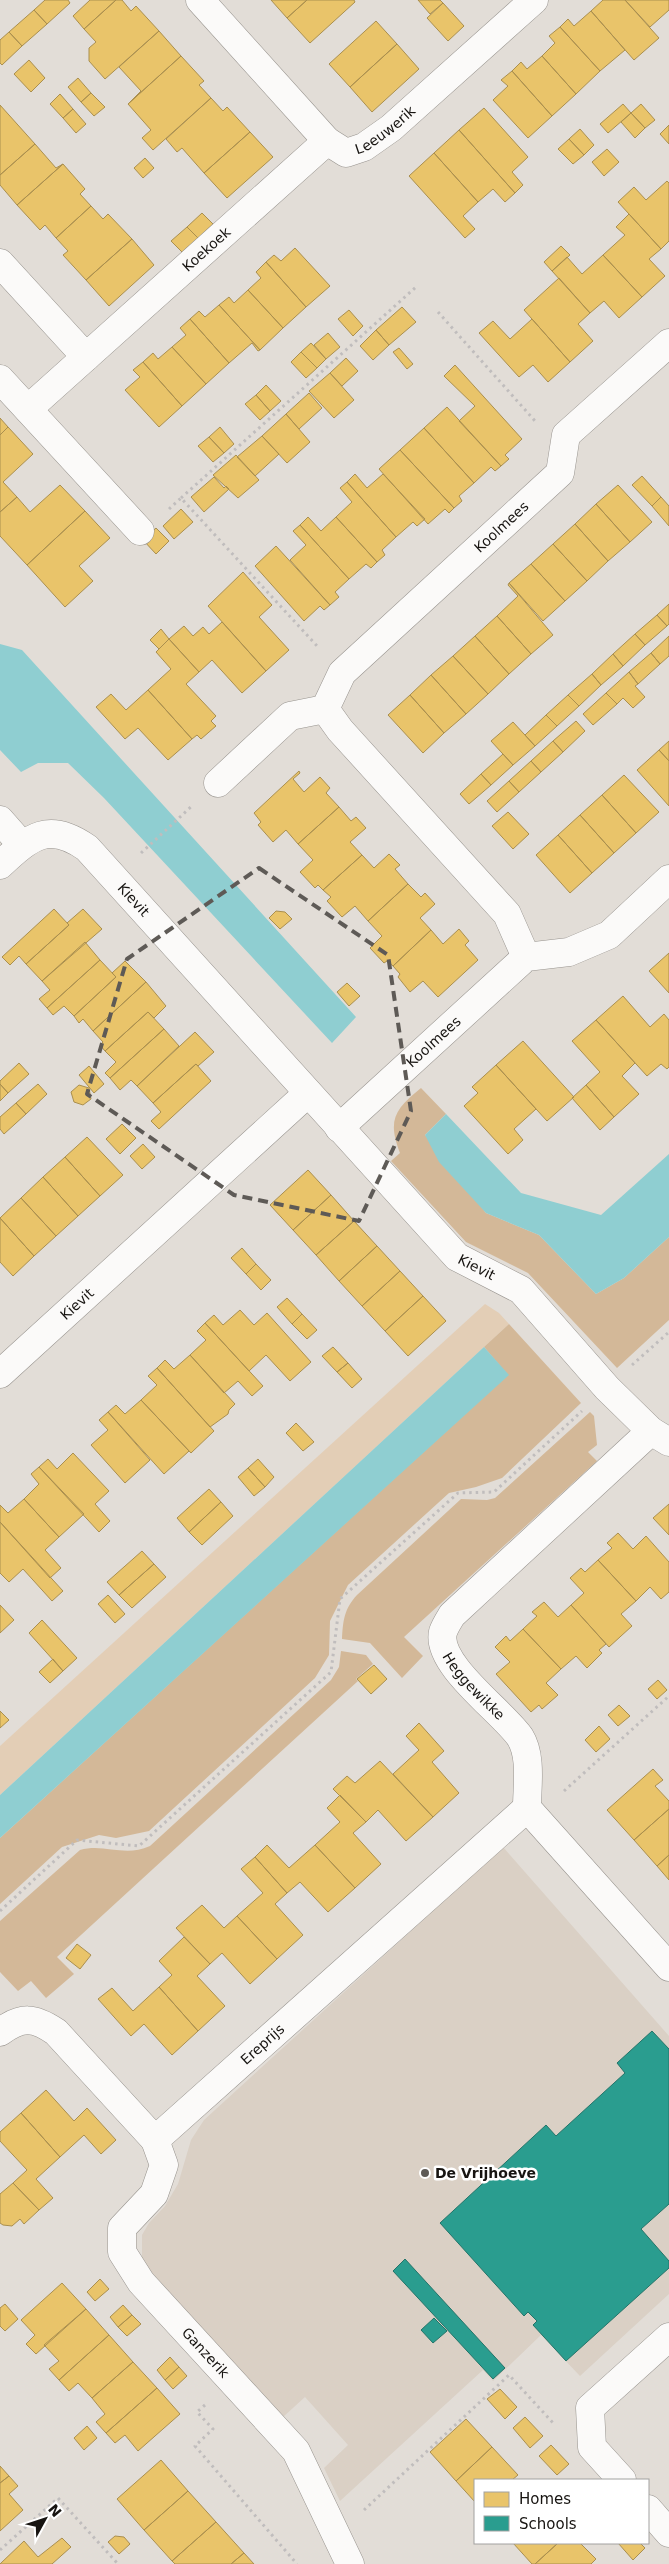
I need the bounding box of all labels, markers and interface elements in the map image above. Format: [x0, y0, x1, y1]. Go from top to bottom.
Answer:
street label: Leeuwerik [353, 102, 419, 157]
street label: Koekoek [179, 223, 234, 275]
street label: Koolmees [471, 498, 532, 556]
street label: Kievit [115, 880, 153, 920]
street label: Koolmees [403, 1013, 464, 1070]
street label: Kievit [455, 1251, 498, 1283]
street label: Kievit [57, 1284, 97, 1323]
street label: Heggewikke [439, 1649, 508, 1723]
street label: Ereprijs [237, 2021, 287, 2068]
place label: De Vrijhoeve [435, 2165, 536, 2181]
marker: De Vrijhoeve [419, 2167, 431, 2179]
street label: Ganzerik [179, 2324, 233, 2381]
legend [474, 2479, 649, 2544]
text: Homes [519, 2490, 571, 2508]
north arrow [20, 2494, 70, 2544]
text: N [45, 2501, 65, 2520]
text: Schools [519, 2515, 577, 2533]

